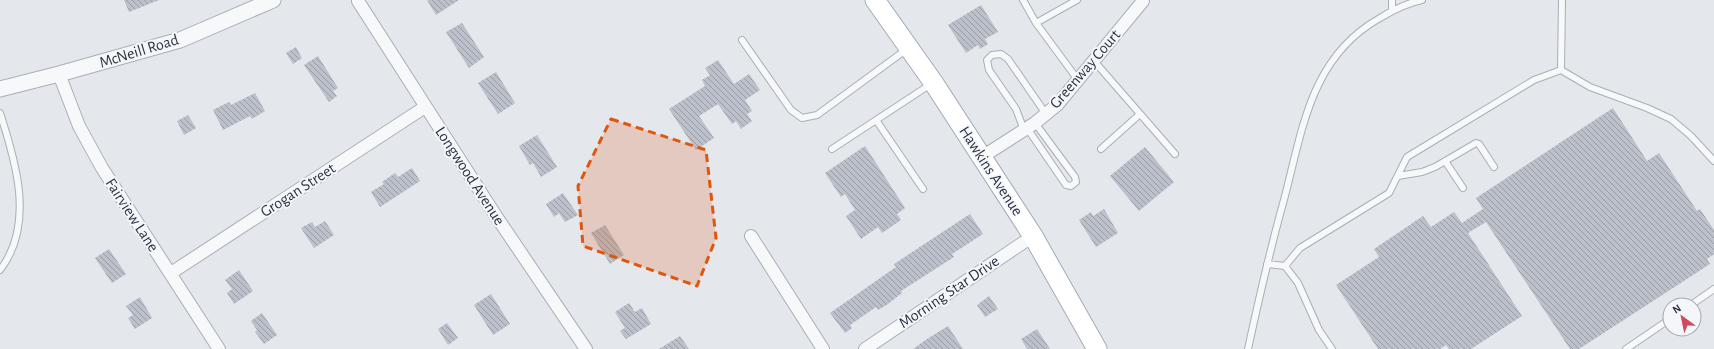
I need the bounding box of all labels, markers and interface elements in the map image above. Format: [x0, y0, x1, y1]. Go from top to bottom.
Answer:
street label: Greenway Court [1047, 27, 1124, 112]
street label: McNeill Road [97, 31, 181, 71]
street label: Hawkins Avenue [956, 123, 1026, 219]
street label: Longwood Avenue [432, 124, 508, 228]
street label: Grogan Street [258, 160, 338, 220]
street label: Fairview Lane [102, 175, 162, 255]
street label: Morning Star Drive [896, 253, 1002, 331]
north arrow [1662, 297, 1702, 337]
text: N [1671, 302, 1683, 316]

